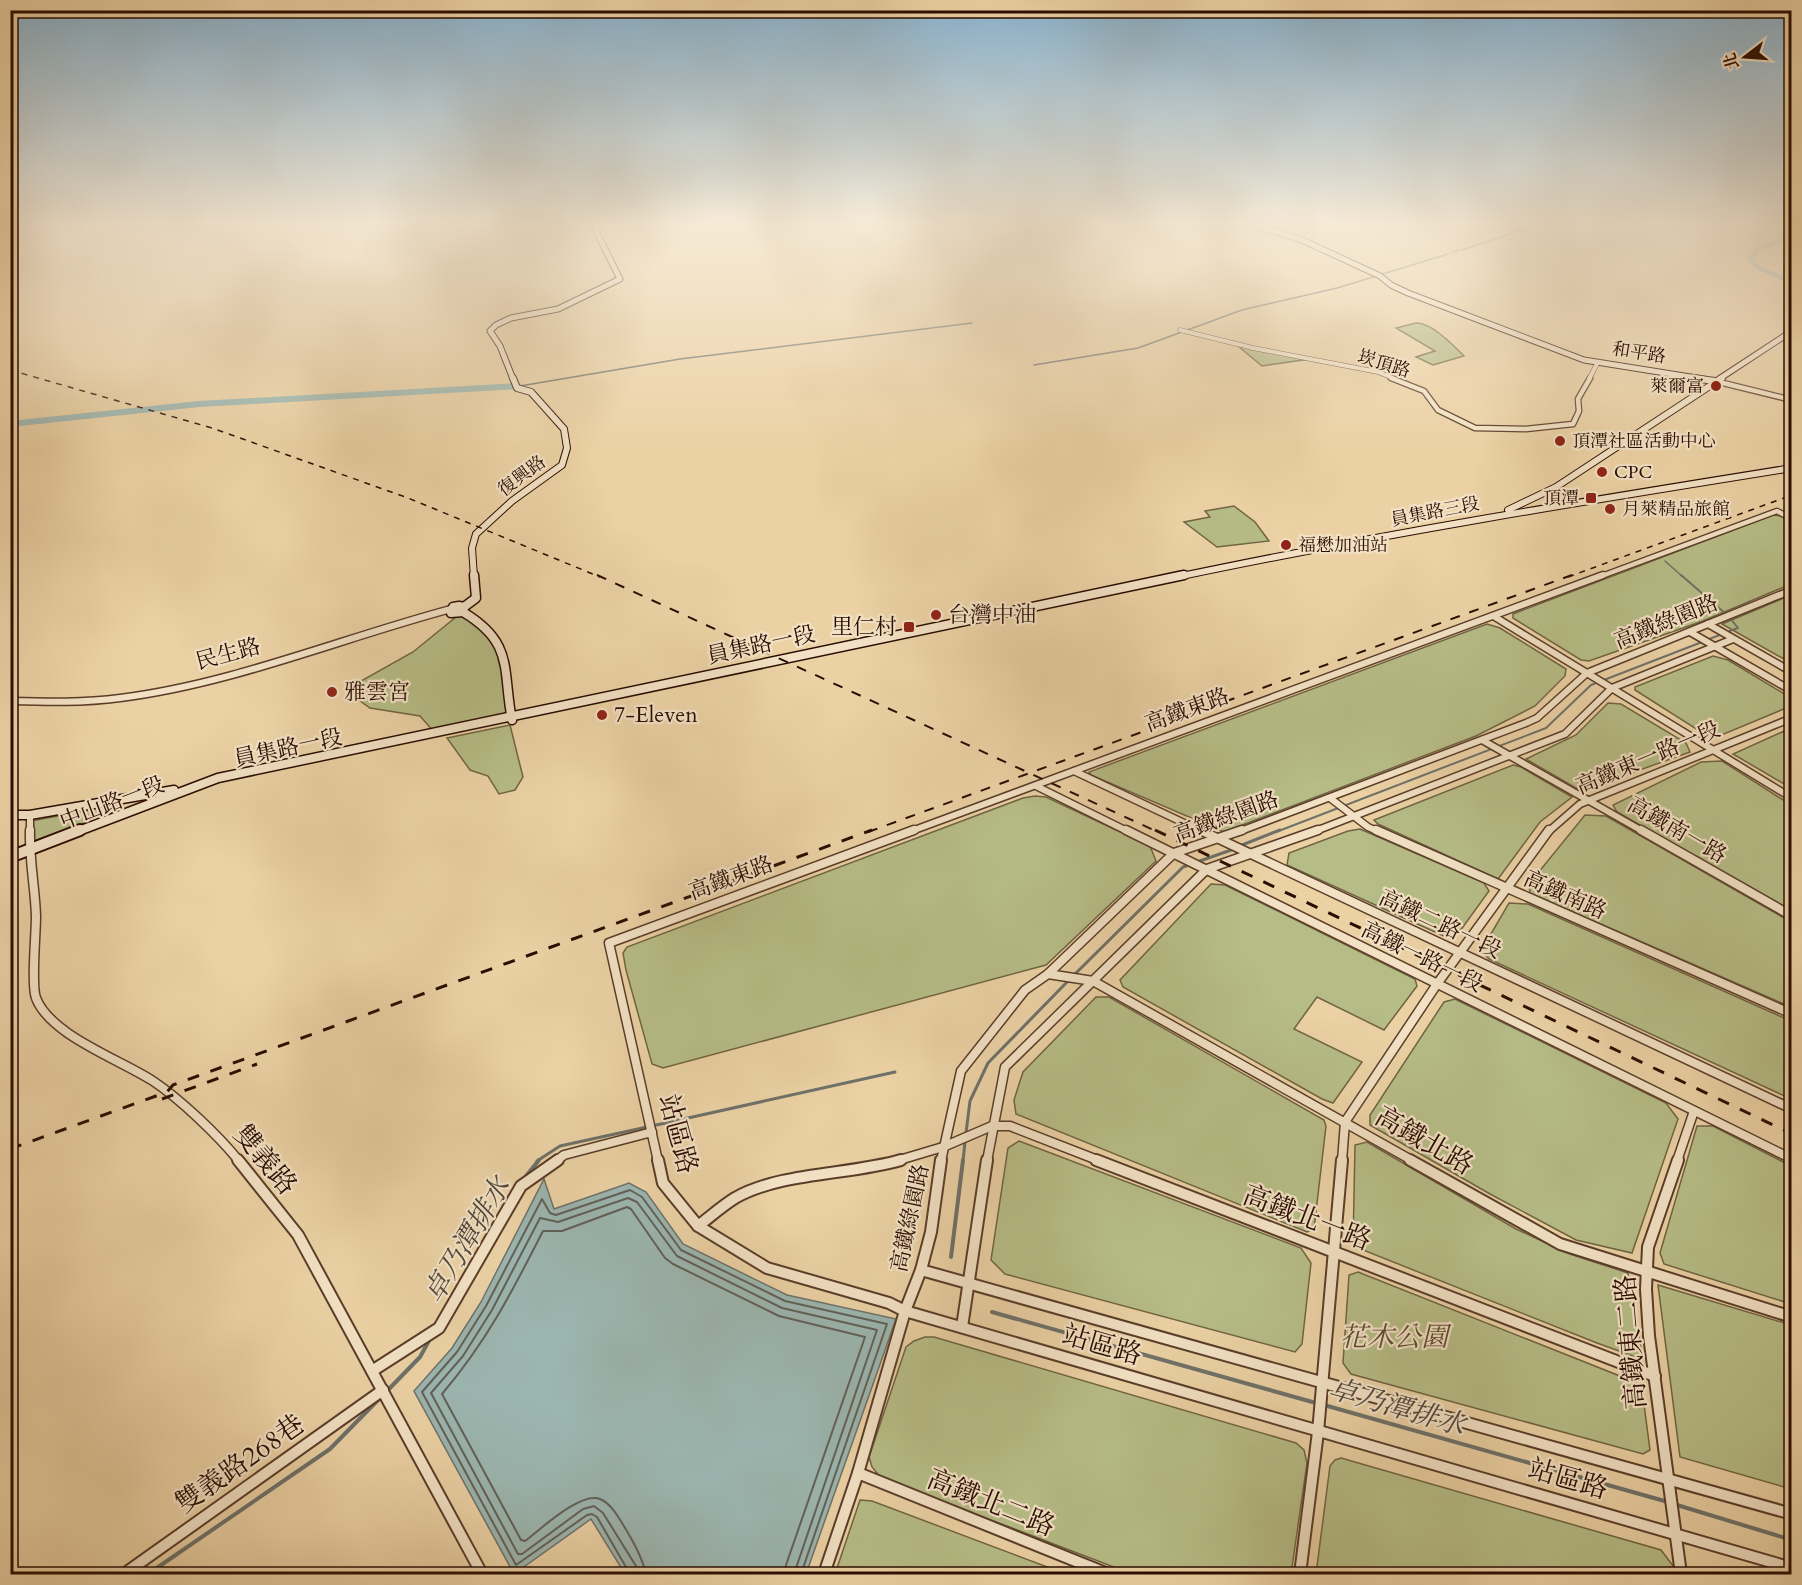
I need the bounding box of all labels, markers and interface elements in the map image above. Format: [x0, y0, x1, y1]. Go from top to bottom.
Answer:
north arrow [1715, 27, 1775, 87]
text: 北 [1719, 50, 1744, 72]
street label: 和平路 [1610, 336, 1668, 370]
street label: 崁頂路 [1355, 344, 1413, 384]
place label: 萊爾富 [1650, 374, 1704, 399]
marker: 萊爾富 [1709, 379, 1723, 393]
place label: 頂潭社區活動中心 [1572, 429, 1716, 454]
marker: 頂潭社區活動中心 [1553, 434, 1567, 448]
street label: 復興路 [493, 450, 551, 502]
place label: CPC [1614, 460, 1652, 485]
marker: CPC [1595, 465, 1609, 479]
place label: 頂潭 [1543, 486, 1579, 511]
street label: 員集路三段 [1388, 491, 1482, 533]
marker: 頂潭 [1584, 491, 1598, 505]
place label: 月萊精品旅館 [1622, 497, 1730, 522]
marker: 月萊精品旅館 [1603, 502, 1617, 516]
place label: 福懋加油站 [1298, 533, 1388, 558]
marker: 福懋加油站 [1279, 538, 1293, 552]
street label: 高鐵綠園路 [1609, 587, 1723, 657]
place label: 台灣中油 [948, 600, 1036, 630]
marker: 台灣中油 [929, 608, 943, 622]
place label: 里仁村 [831, 612, 897, 642]
street label: 員集路一段 [704, 619, 818, 671]
marker: 里仁村 [902, 620, 916, 634]
street label: 民生路 [192, 631, 264, 677]
place label: 雅雲宮 [344, 677, 410, 707]
street label: 高鐵東路 [1141, 681, 1233, 739]
marker: 雅雲宮 [325, 685, 339, 699]
place label: 7-Eleven [614, 700, 698, 730]
marker: 7-Eleven [595, 708, 609, 722]
street label: 高鐵東一路一段 [1571, 714, 1725, 802]
street label: 員集路一段 [231, 722, 345, 774]
street label: 中山路一段 [55, 769, 169, 837]
street label: 高鐵綠園路 [1169, 784, 1283, 850]
street label: 高鐵南一路 [1622, 790, 1732, 870]
street label: 高鐵東路 [685, 849, 777, 907]
street label: 高鐵南路 [1519, 863, 1611, 927]
street label: 高鐵二路一段 [1374, 883, 1506, 965]
street label: 高鐵一路一段 [1356, 915, 1488, 999]
street label: 站區路 [650, 1090, 706, 1178]
street label: 高鐵北路 [1368, 1098, 1480, 1184]
street label: 雙義路 [225, 1117, 305, 1203]
street label: 高鐵綠園路 [884, 1161, 936, 1275]
water label: 卓乃潭排水 [415, 1168, 521, 1310]
street label: 高鐵北一路 [1237, 1177, 1377, 1259]
street label: 高鐵東二路 [1607, 1273, 1655, 1411]
street label: 站區路 [1058, 1316, 1146, 1374]
park label: 花木公園 [1340, 1319, 1452, 1356]
water label: 卓乃潭排水 [1324, 1369, 1472, 1445]
street label: 雙義路268巷 [168, 1406, 312, 1522]
street label: 站區路 [1524, 1450, 1612, 1508]
street label: 高鐵北二路 [921, 1461, 1061, 1545]

